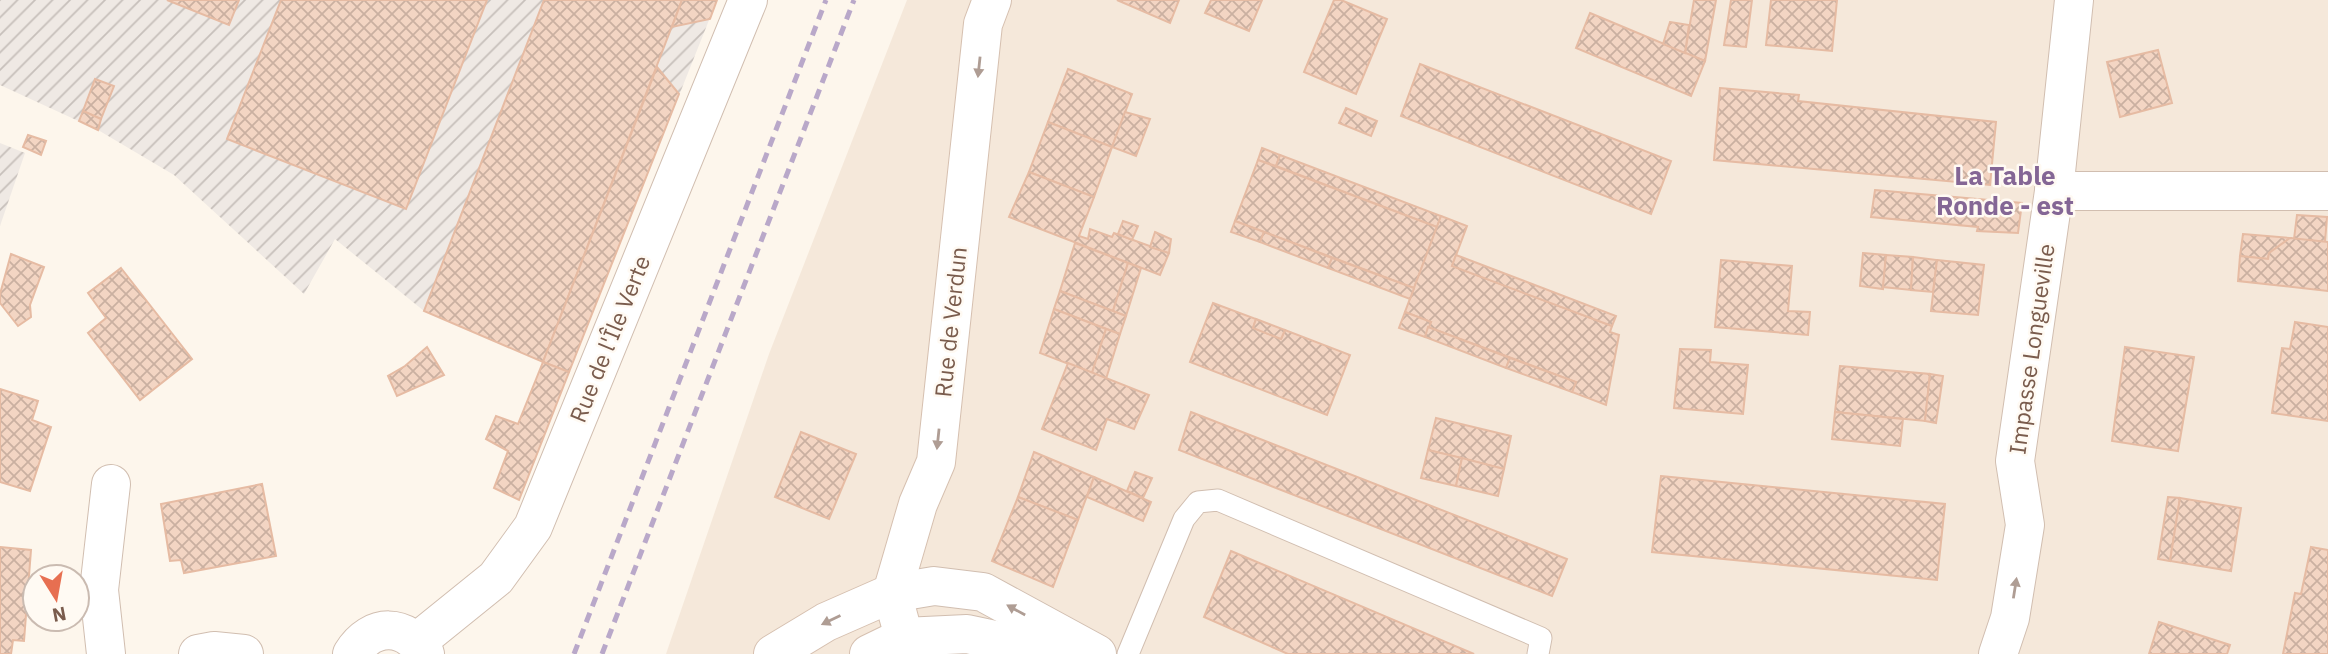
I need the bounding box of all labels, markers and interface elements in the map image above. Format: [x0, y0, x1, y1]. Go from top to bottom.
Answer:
one-way arrow [973, 56, 984, 78]
district label: La Table Ronde - est [1936, 158, 2074, 222]
street label: Impasse Longueville [2001, 242, 2061, 456]
street label: Rue de Verdun [927, 245, 973, 399]
street label: Rue de l'Île Verte [562, 251, 656, 427]
one-way arrow [933, 428, 944, 450]
north arrow [21, 563, 91, 633]
one-way arrow [2010, 577, 2021, 599]
text: N [50, 602, 68, 628]
one-way arrow [1006, 604, 1025, 616]
one-way arrow [821, 614, 841, 626]

